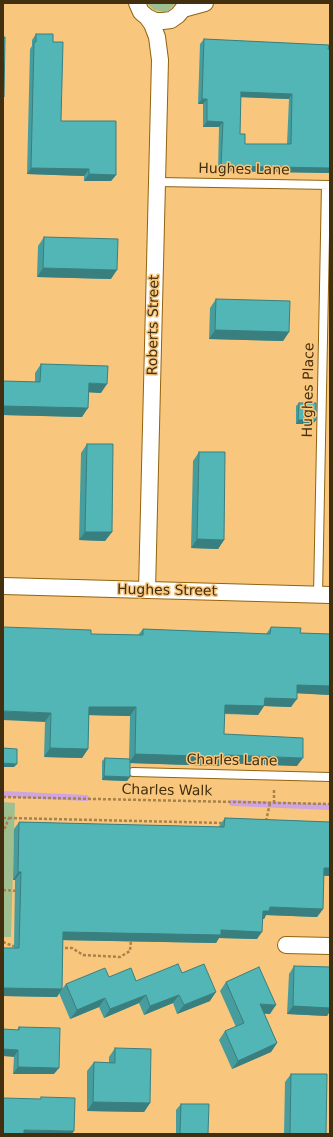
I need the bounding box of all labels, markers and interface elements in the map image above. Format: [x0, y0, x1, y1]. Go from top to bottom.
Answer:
street label: Hughes Lane [198, 161, 290, 179]
street label: Roberts Street [145, 275, 163, 375]
street label: Hughes Place [300, 342, 318, 438]
street label: Hughes Street [117, 582, 217, 600]
street label: Charles Lane [186, 752, 278, 770]
street label: Charles Walk [121, 782, 213, 800]

